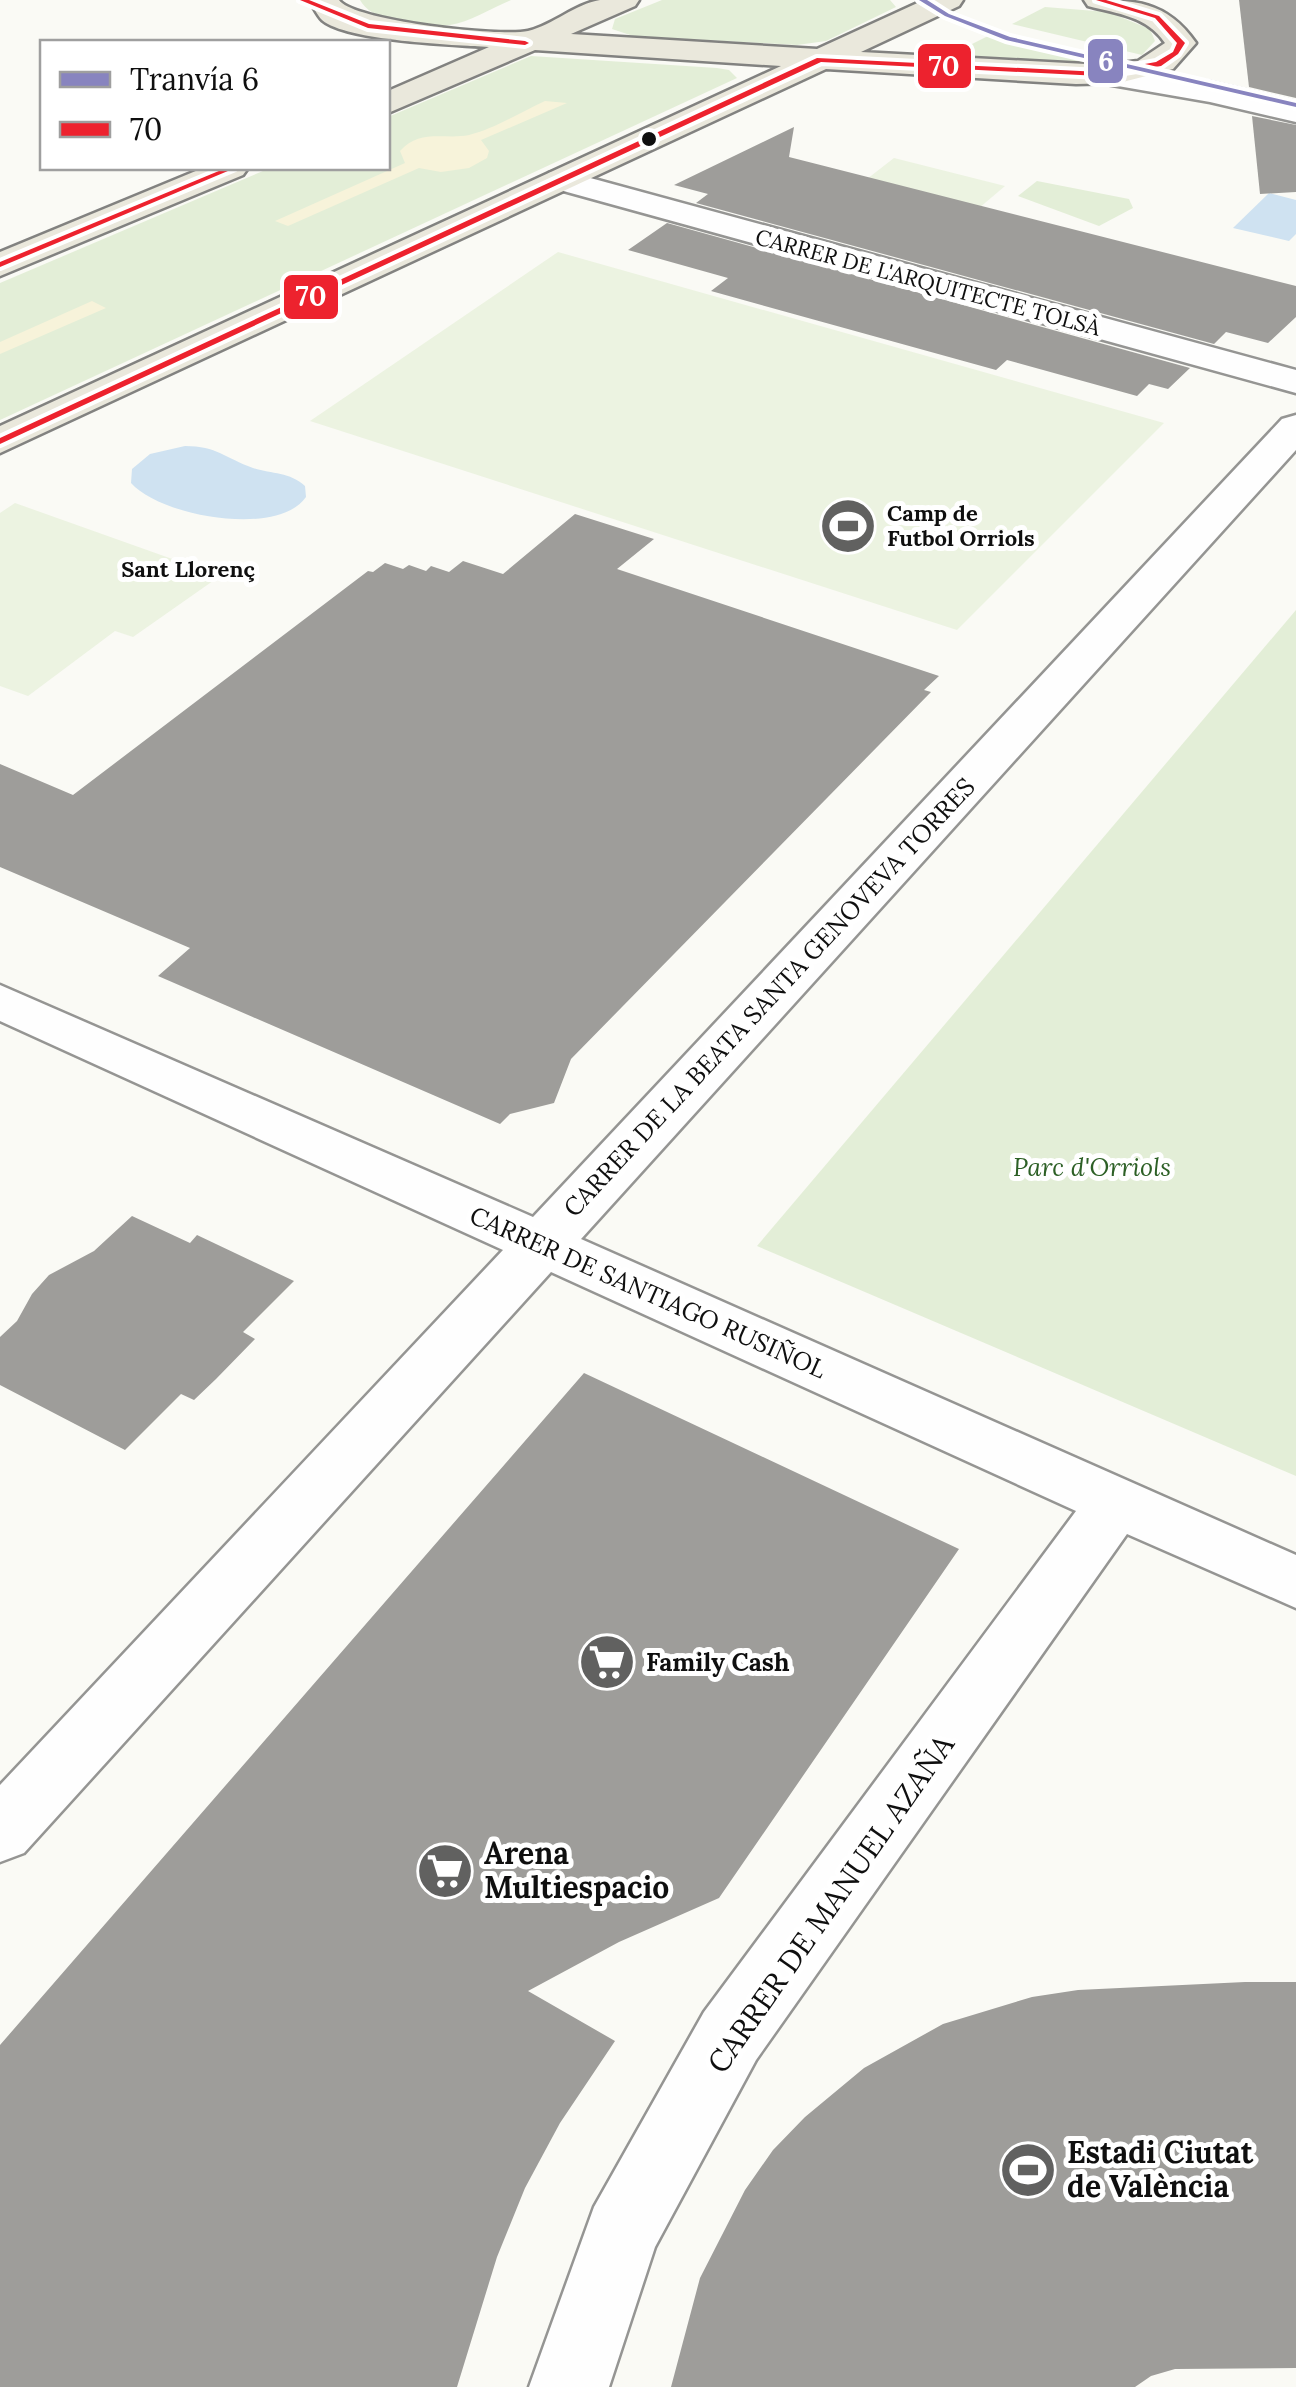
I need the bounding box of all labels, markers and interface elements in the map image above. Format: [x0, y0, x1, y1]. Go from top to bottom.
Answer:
line badge: 6 [1086, 37, 1125, 85]
legend [40, 40, 390, 170]
line badge: 70 [916, 42, 973, 90]
text: 6 [1098, 43, 1114, 79]
text: 70 [929, 48, 959, 84]
text: Tranvía 6 [130, 60, 259, 98]
text: 70 [130, 110, 162, 148]
unlabelled marker [639, 129, 659, 149]
street label: CARRER DE L'ARQUITECTE TOLSÀ [753, 222, 1105, 342]
line badge: 70 [282, 273, 340, 321]
text: 70 [296, 278, 326, 314]
sports icon: Camp de Futbol Orriols [818, 496, 878, 556]
place label: Camp de Futbol Orriols [887, 499, 1035, 552]
district label: Sant Llorenç [121, 555, 255, 583]
street label: CARRER DE LA BEATA SANTA GENOVEVA TORRES [556, 771, 982, 1223]
park label: Parc d'Orriols [1013, 1151, 1171, 1183]
street label: CARRER DE SANTIAGO RUSIÑOL [465, 1199, 831, 1385]
supermarket icon: Family Cash [577, 1632, 637, 1692]
place label: Family Cash [646, 1646, 790, 1678]
street label: CARRER DE MANUEL AZAÑA [699, 1726, 962, 2080]
place label: Arena Multiespacio [484, 1834, 669, 1906]
supermarket icon: Arena Multiespacio [415, 1841, 475, 1901]
place label: Estadi Ciutat de València [1067, 2133, 1254, 2205]
sports icon: Estadi Ciutat de València [998, 2140, 1058, 2200]

